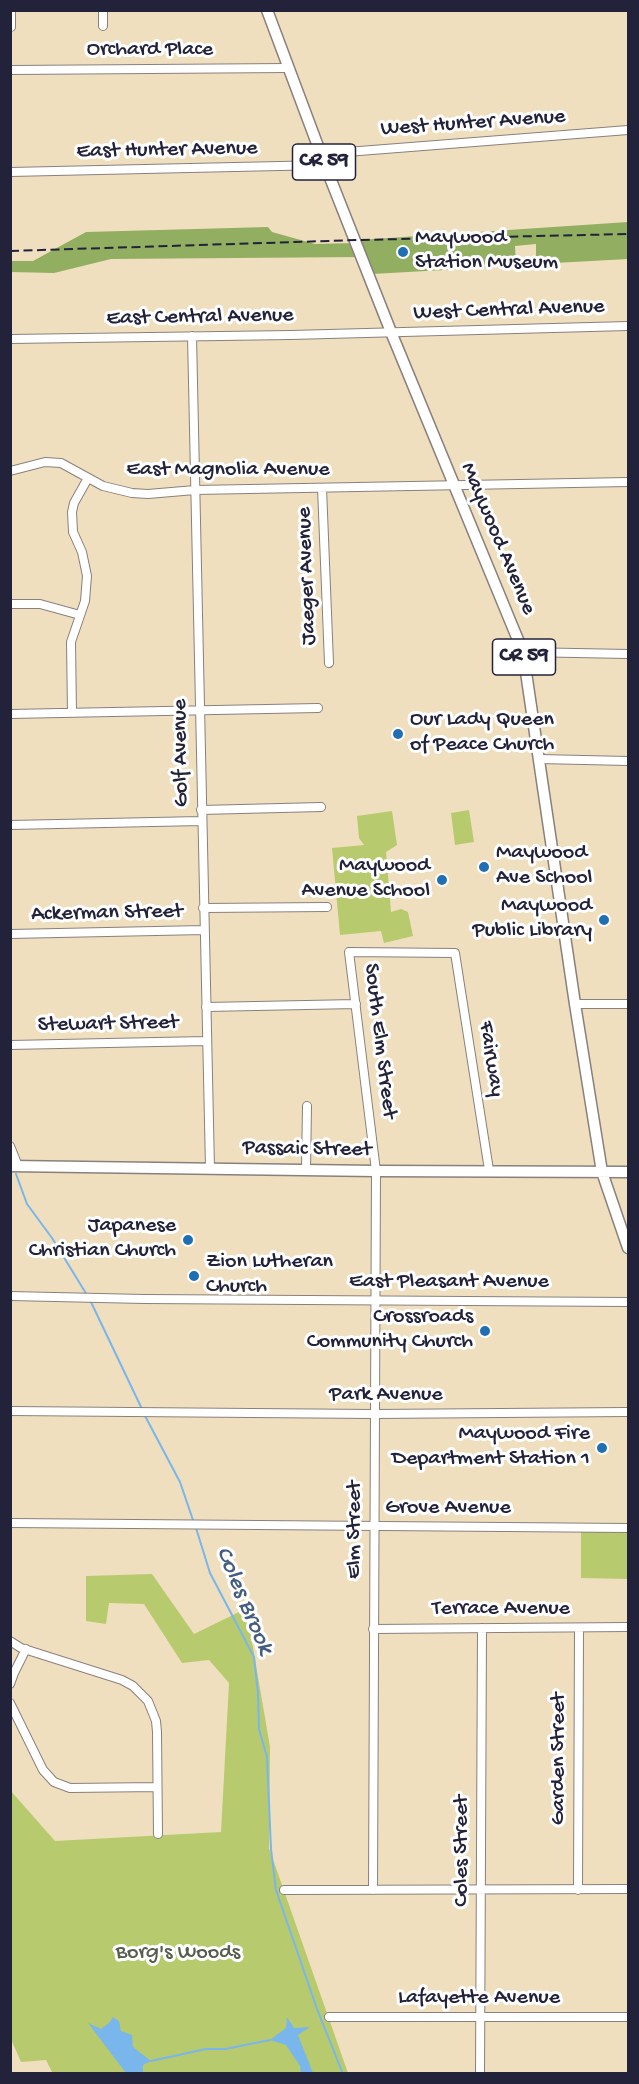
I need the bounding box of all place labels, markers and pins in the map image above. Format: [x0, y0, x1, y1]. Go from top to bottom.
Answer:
place label: Maywood Station Museum [415, 226, 558, 278]
marker: Maywood Station Museum [396, 245, 410, 259]
place label: Our Lady Queen of Peace Church [410, 708, 554, 760]
marker: Our Lady Queen of Peace Church [391, 727, 405, 741]
place label: Maywood Ave School [496, 841, 592, 892]
place label: Maywood Avenue School [301, 854, 430, 906]
marker: Maywood Ave School [477, 860, 491, 874]
marker: Maywood Avenue School [435, 873, 449, 887]
place label: Maywood Public Library [473, 894, 592, 945]
marker: Maywood Public Library [597, 913, 611, 927]
place label: Japanese Christian Church [29, 1214, 176, 1266]
marker: Japanese Christian Church [181, 1233, 195, 1247]
place label: Zion Lutheran Church [206, 1250, 333, 1302]
marker: Zion Lutheran Church [187, 1269, 201, 1283]
place label: Crossroads Community Church [307, 1305, 473, 1356]
marker: Crossroads Community Church [478, 1324, 492, 1338]
place label: Maywood Fire Department Station 1 [392, 1422, 590, 1474]
marker: Maywood Fire Department Station 1 [595, 1441, 609, 1455]

